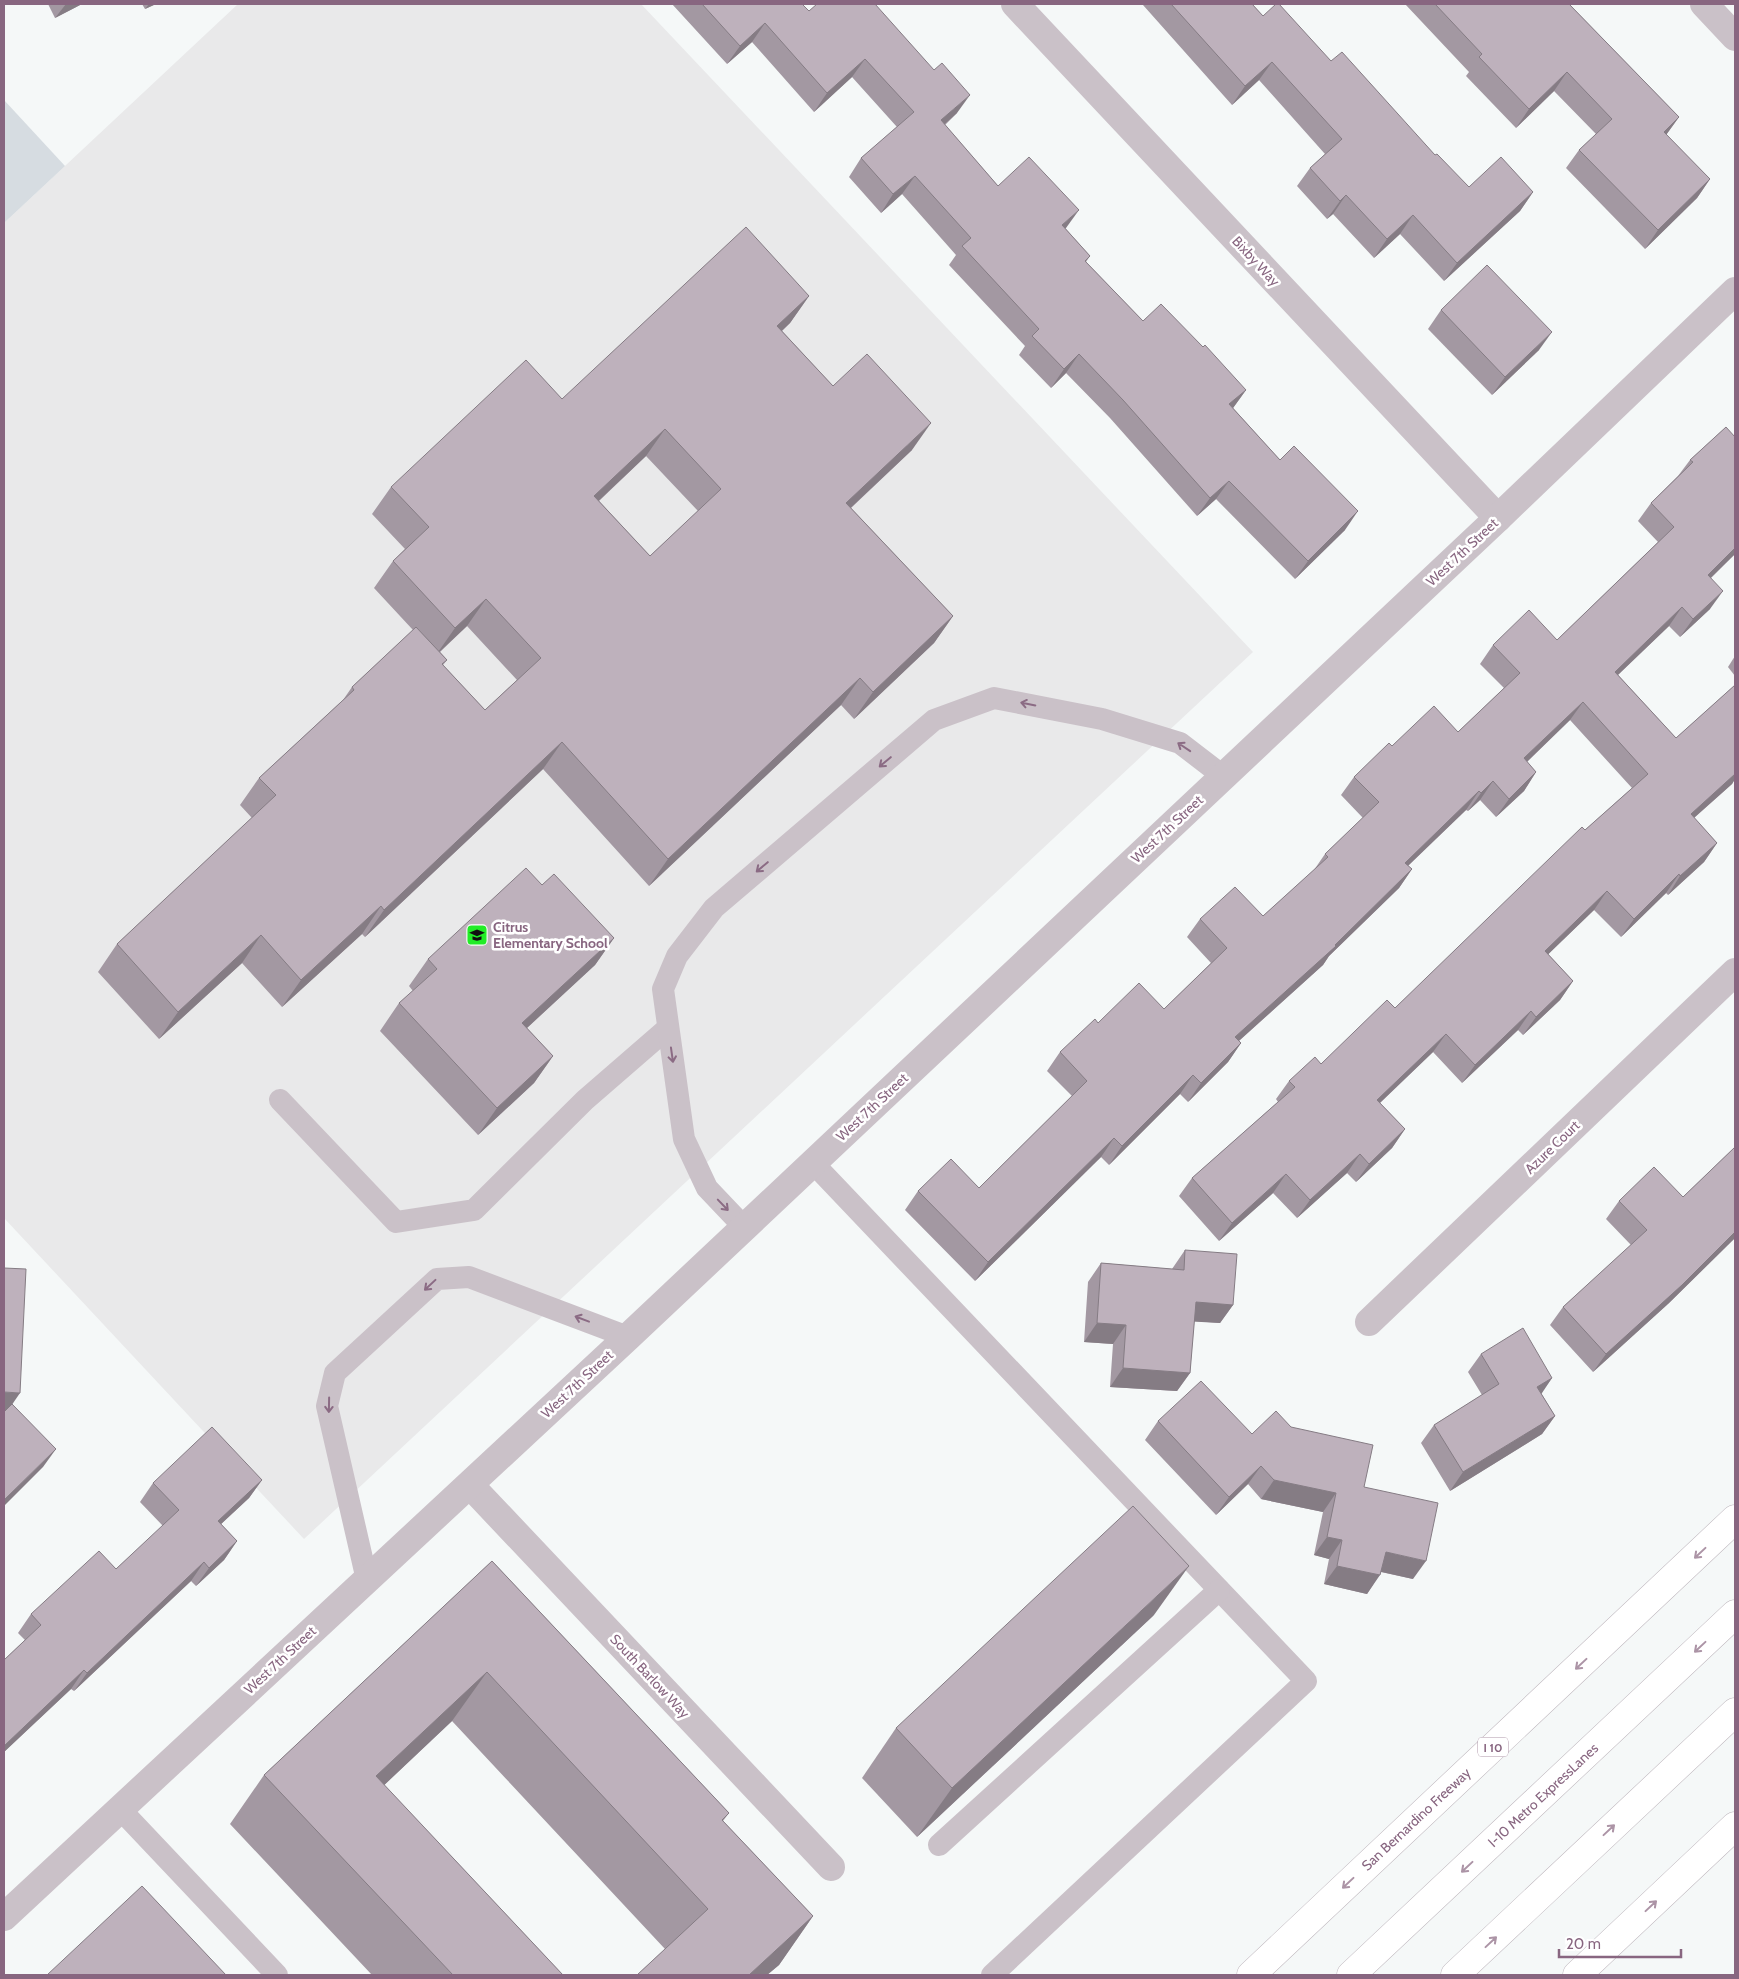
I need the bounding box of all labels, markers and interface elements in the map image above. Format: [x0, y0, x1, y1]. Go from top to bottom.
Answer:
street label: Bixby Way [1228, 232, 1284, 290]
street label: West 7th Street [1422, 514, 1502, 590]
one-way arrow [1020, 699, 1036, 709]
one-way arrow [1177, 742, 1191, 752]
one-way arrow [879, 756, 892, 767]
street label: West 7th Street [1127, 791, 1207, 867]
one-way arrow [755, 861, 768, 873]
place label: Citrus Elementary School [493, 918, 608, 952]
school or university icon: Citrus Elementary School [465, 923, 489, 947]
one-way arrow [667, 1046, 677, 1062]
street label: West 7th Street [832, 1069, 912, 1145]
street label: Azure Court [1521, 1116, 1584, 1178]
one-way arrow [717, 1198, 729, 1211]
one-way arrow [424, 1279, 437, 1291]
one-way arrow [575, 1314, 590, 1324]
street label: West 7th Street [537, 1346, 617, 1422]
one-way arrow [324, 1397, 334, 1413]
one-way arrow [1693, 1547, 1706, 1559]
street label: West 7th Street [240, 1622, 320, 1698]
street label: South Barlow Way [606, 1630, 694, 1722]
one-way arrow [1693, 1641, 1706, 1653]
one-way arrow [1575, 1658, 1588, 1670]
road number: I 10 [1478, 1738, 1508, 1756]
street label: I-10 Metro ExpressLanes [1484, 1739, 1602, 1851]
street label: San Bernardino Freeway [1358, 1764, 1474, 1874]
one-way arrow [1603, 1824, 1616, 1836]
one-way arrow [1460, 1861, 1473, 1873]
one-way arrow [1342, 1877, 1355, 1889]
one-way arrow [1644, 1900, 1657, 1912]
scale bar [1559, 1926, 1682, 1958]
text: 20 m [1566, 1935, 1601, 1953]
one-way arrow [1485, 1936, 1497, 1948]

